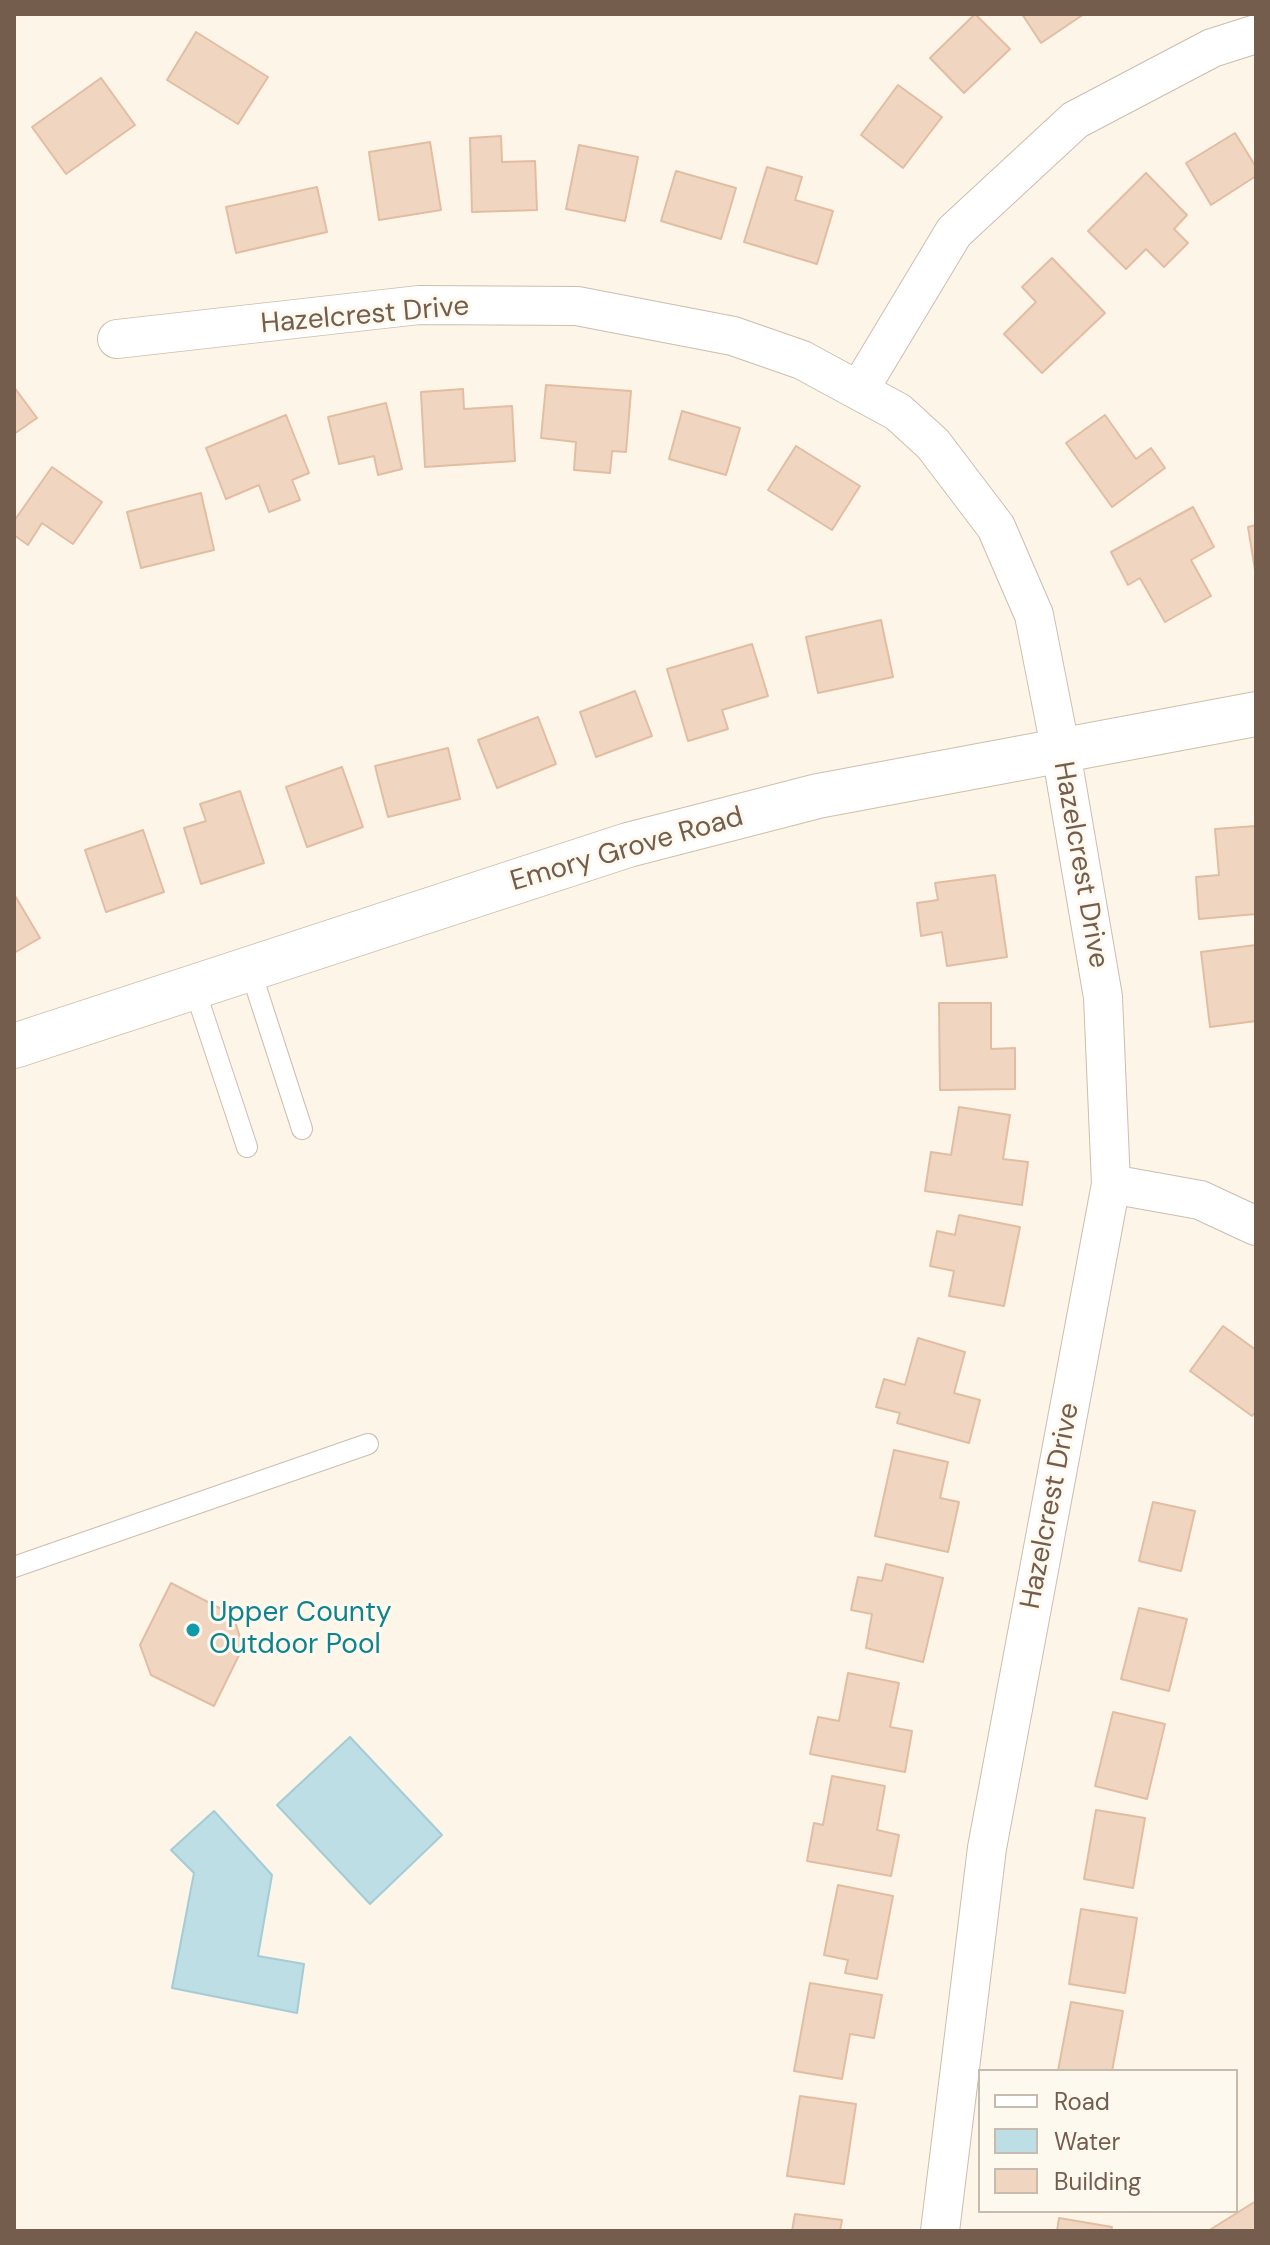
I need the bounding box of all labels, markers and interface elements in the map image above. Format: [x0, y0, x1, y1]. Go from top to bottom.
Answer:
street label: Hazelcrest Drive [259, 290, 471, 342]
street label: Hazelcrest Drive [1045, 759, 1115, 971]
street label: Emory Grove Road [507, 801, 747, 899]
street label: Hazelcrest Drive [1015, 1400, 1087, 1612]
place label: Upper County Outdoor Pool [209, 1597, 391, 1663]
marker: Upper County Outdoor Pool [184, 1621, 202, 1639]
legend [978, 2069, 1238, 2213]
text: Road [1054, 2086, 1110, 2117]
text: Water [1054, 2126, 1120, 2157]
text: Building [1054, 2166, 1141, 2197]

